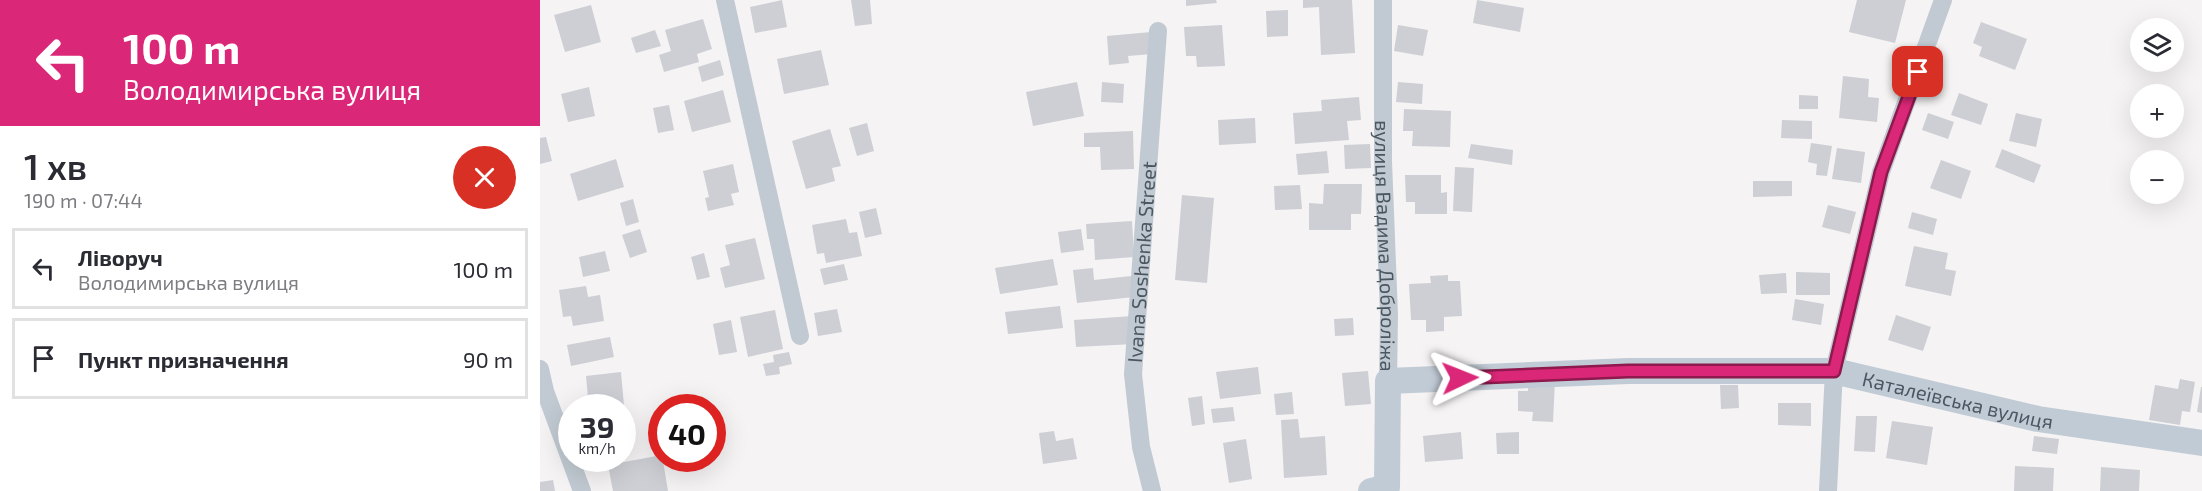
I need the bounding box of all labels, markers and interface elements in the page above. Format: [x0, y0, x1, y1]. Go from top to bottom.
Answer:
map controls [2130, 18, 2184, 204]
button: layers [2130, 18, 2184, 72]
text: 100 m [123, 22, 240, 72]
icon: left [24, 24, 102, 102]
pin [1892, 46, 1943, 97]
icon: arrive [1901, 55, 1934, 88]
text: Володимирська вулиця [123, 73, 421, 105]
button: + [2130, 84, 2184, 138]
street label: вулиця Вадима Доброліжа [1370, 120, 1401, 372]
text: 1 хв [24, 144, 87, 187]
button: close [453, 146, 516, 209]
button: − [2130, 150, 2184, 204]
street label: Ivana Soshenka Street [1122, 160, 1160, 364]
text: 190 m · 07:44 [24, 188, 143, 212]
text: Ліворуч [78, 244, 163, 270]
icon: left [27, 252, 60, 285]
text: 100 m [454, 256, 513, 282]
text: Володимирська вулиця [78, 270, 299, 294]
icon: arrive [27, 342, 60, 375]
text: Пункт призначення [78, 346, 289, 372]
text: 90 m [463, 346, 513, 372]
position arrow [1428, 346, 1492, 410]
street label: Каталеївська вулиця [1860, 366, 2055, 433]
speed limit sign: 40 [648, 394, 726, 472]
text: 39 [580, 408, 614, 444]
text: km/h [578, 439, 616, 457]

